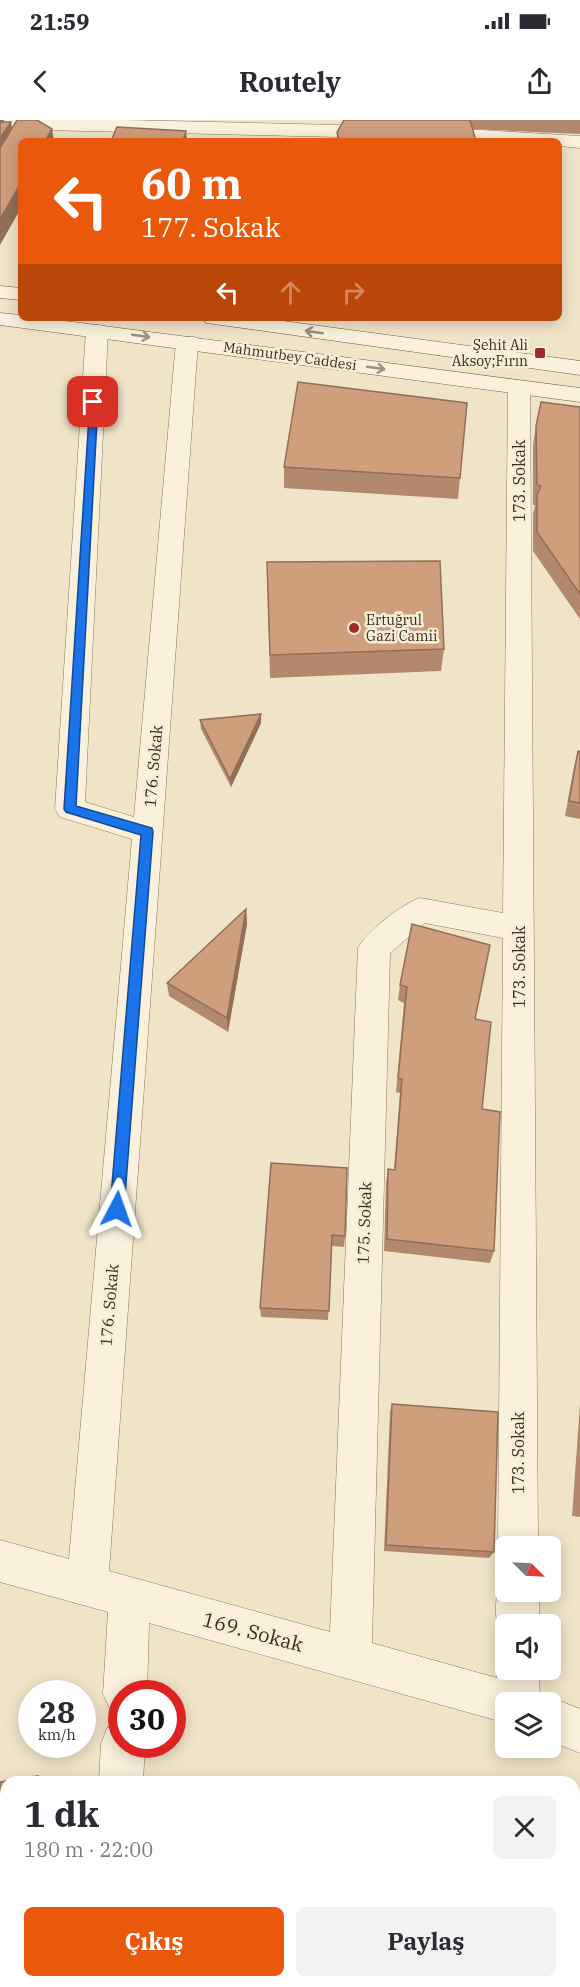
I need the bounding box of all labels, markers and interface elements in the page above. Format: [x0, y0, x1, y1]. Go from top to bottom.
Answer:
text: 21:59 [30, 7, 89, 36]
text: Routely [239, 64, 341, 99]
icon: back [24, 65, 57, 98]
icon: share [523, 65, 556, 98]
text: 60 m [141, 156, 242, 211]
icon: left [42, 162, 120, 240]
text: 177. Sokak [141, 209, 280, 244]
icon: left [211, 276, 244, 309]
icon: ahead [274, 276, 307, 309]
icon: right [337, 276, 370, 309]
one-way arrow [305, 326, 324, 337]
one-way arrow [131, 331, 151, 342]
place label: Şehit Ali Aksoy;Fırın [452, 336, 528, 370]
street label: Mahmutbey Caddesi [222, 338, 358, 374]
marker: Şehit Ali Aksoy;Fırın [533, 346, 547, 360]
one-way arrow [366, 362, 386, 373]
pin [67, 376, 118, 427]
icon: arrive [76, 385, 109, 418]
street label: 173. Sokak [509, 439, 529, 522]
place label: Ertuğrul Gazi Camii [366, 611, 437, 645]
marker: Ertuğrul Gazi Camii [347, 621, 361, 635]
street label: 176. Sokak [139, 723, 167, 808]
street label: 173. Sokak [509, 925, 529, 1008]
position arrow [85, 1177, 149, 1241]
street label: 175. Sokak [353, 1181, 375, 1265]
street label: 176. Sokak [95, 1262, 123, 1347]
street label: 173. Sokak [508, 1411, 528, 1494]
north arrow [495, 1536, 561, 1602]
map controls [495, 1536, 561, 1758]
street label: 169. Sokak [200, 1605, 307, 1658]
button: sound [495, 1614, 561, 1680]
speed limit sign: 30 [108, 1680, 186, 1758]
text: 28 [39, 1692, 75, 1731]
button: layers [495, 1692, 561, 1758]
text: km/h [38, 1725, 76, 1744]
text: 1 dk [24, 1790, 99, 1837]
button: close [493, 1796, 556, 1859]
text: 180 m · 22:00 [24, 1836, 153, 1863]
button: Çıkış [24, 1907, 284, 1976]
button: Paylaş [296, 1907, 556, 1976]

